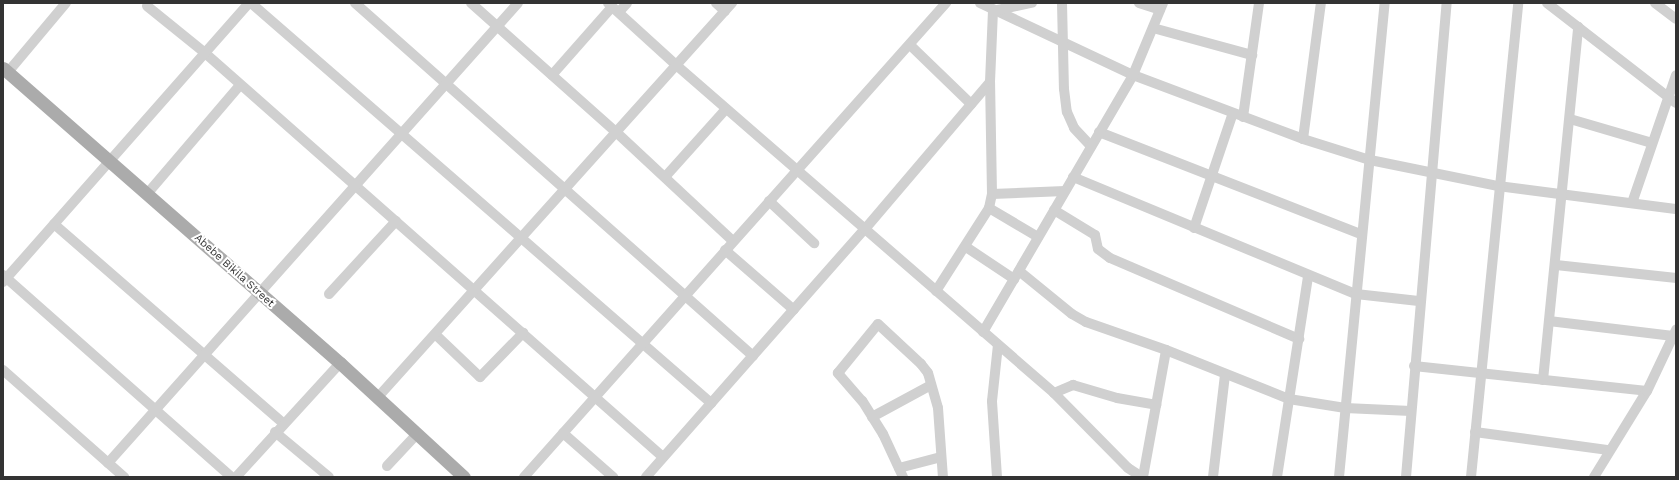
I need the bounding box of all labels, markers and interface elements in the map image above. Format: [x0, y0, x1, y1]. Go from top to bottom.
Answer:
street label: Abebe Bikila Street [191, 232, 277, 310]

